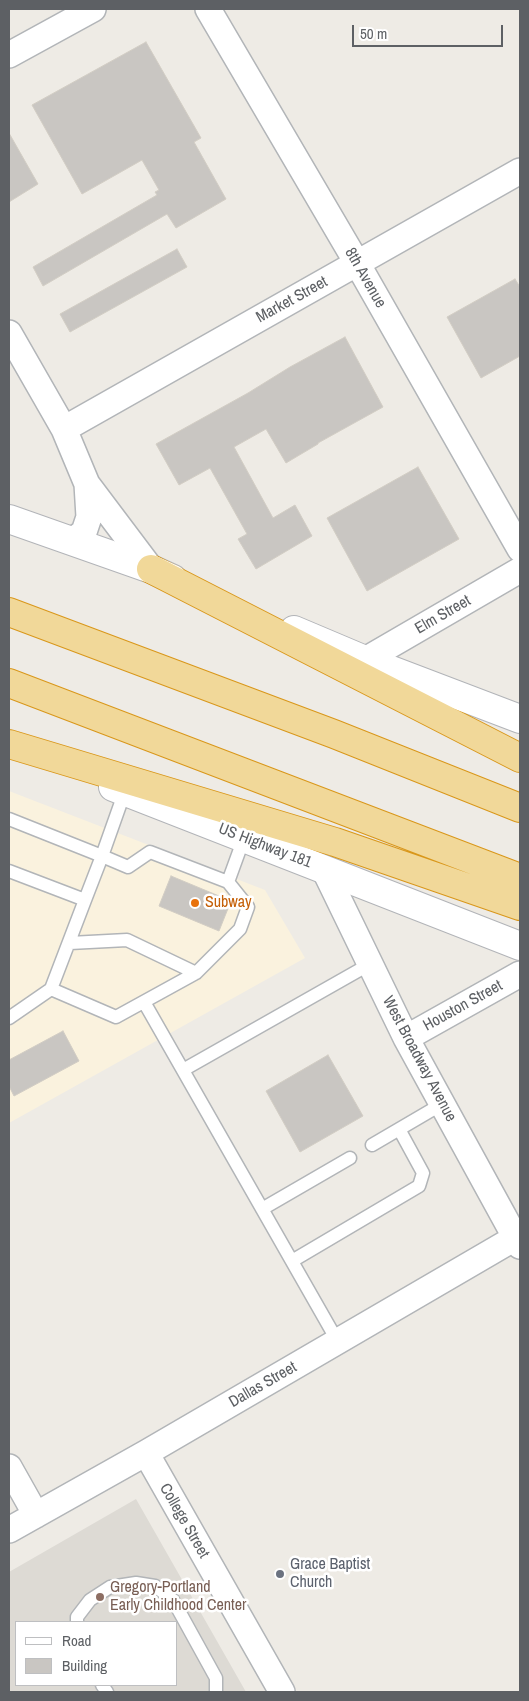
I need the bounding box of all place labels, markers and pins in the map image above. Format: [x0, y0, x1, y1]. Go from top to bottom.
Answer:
place label: Subway [205, 893, 252, 913]
marker: Subway [189, 897, 201, 909]
place label: Grace Baptist Church [290, 1555, 370, 1593]
marker: Grace Baptist Church [274, 1568, 286, 1580]
place label: Gregory-Portland Early Childhood Center [110, 1578, 246, 1616]
marker: Gregory-Portland Early Childhood Center [94, 1591, 106, 1603]

